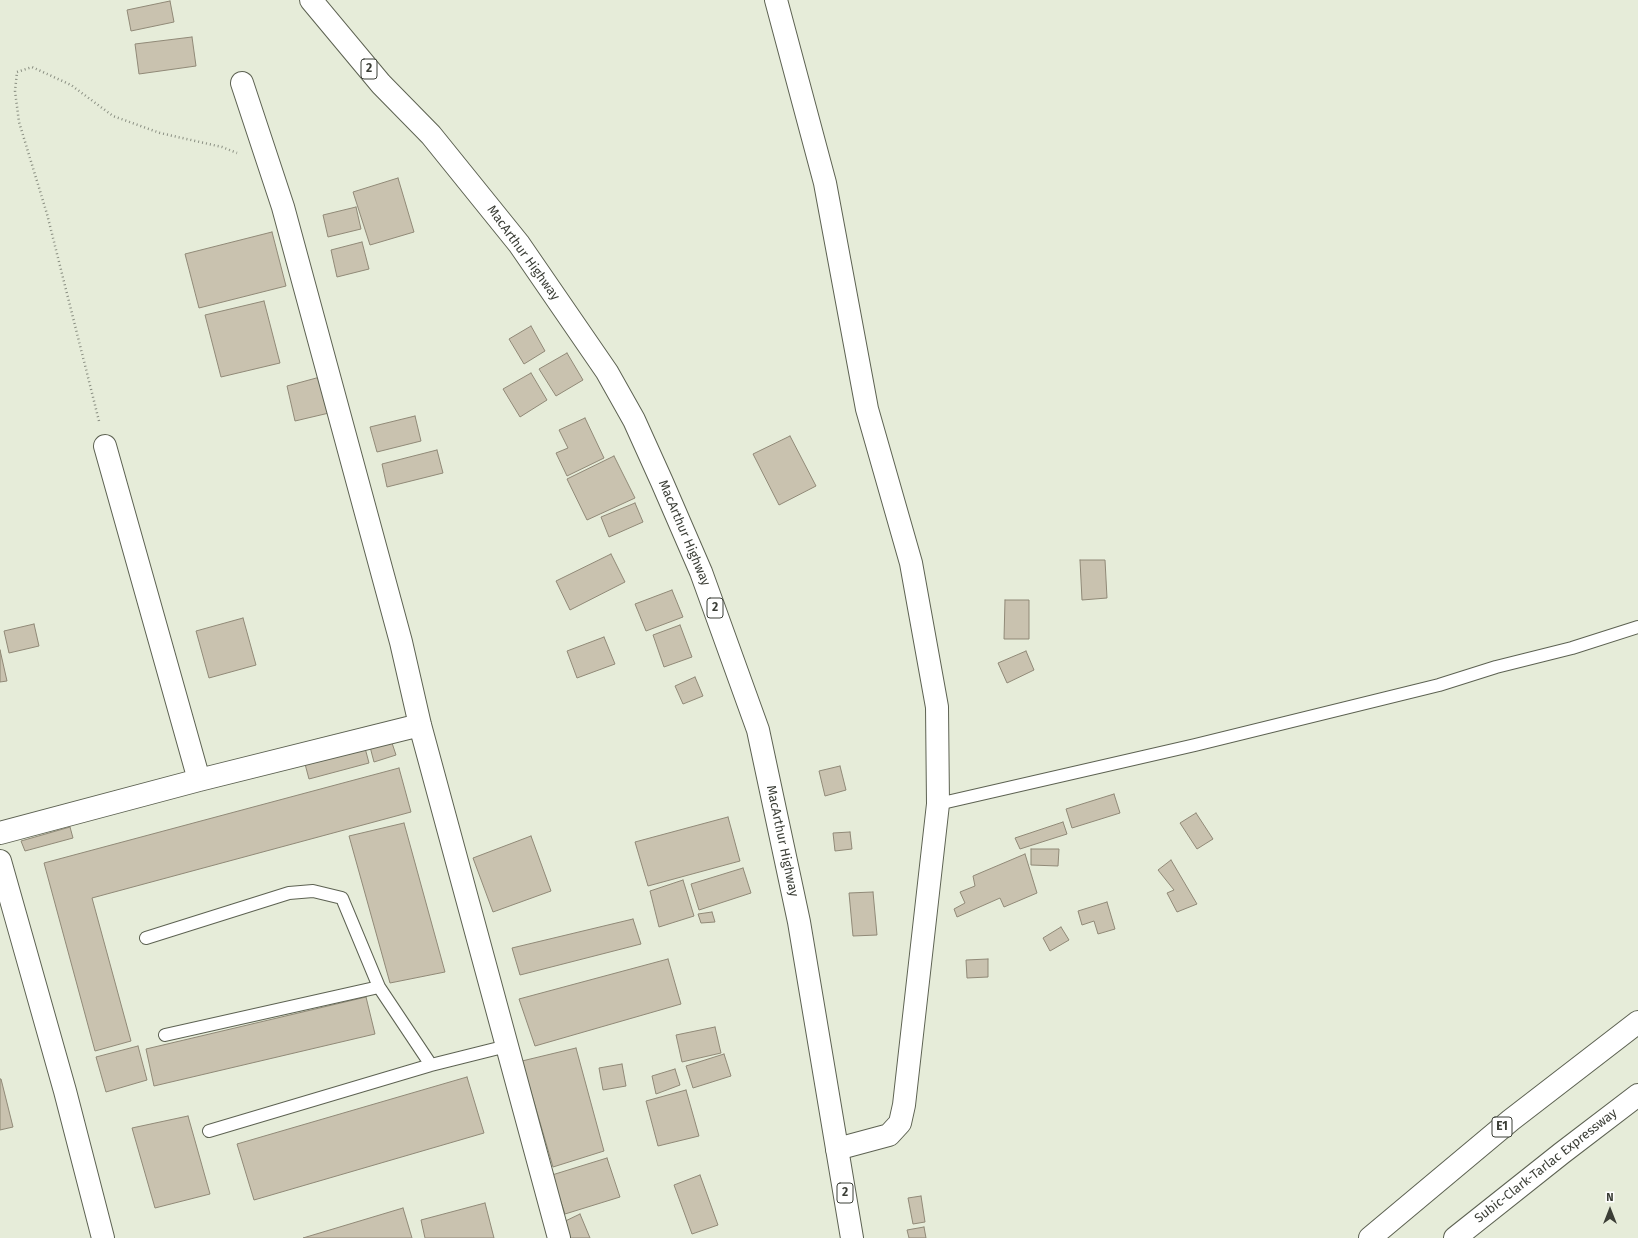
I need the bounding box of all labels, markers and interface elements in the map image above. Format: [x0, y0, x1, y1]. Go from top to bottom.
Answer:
road number: 2 [361, 59, 377, 79]
street label: MacArthur Highway [483, 202, 563, 304]
street label: MacArthur Highway [655, 478, 713, 588]
road number: 2 [707, 598, 723, 618]
street label: MacArthur Highway [763, 784, 801, 898]
street label: Subic-Clark-Tarlac Expressway [1472, 1106, 1620, 1226]
road number: E1 [1492, 1117, 1512, 1137]
road number: 2 [837, 1183, 853, 1203]
north arrow [1590, 1190, 1630, 1230]
text: N [1606, 1191, 1614, 1204]

